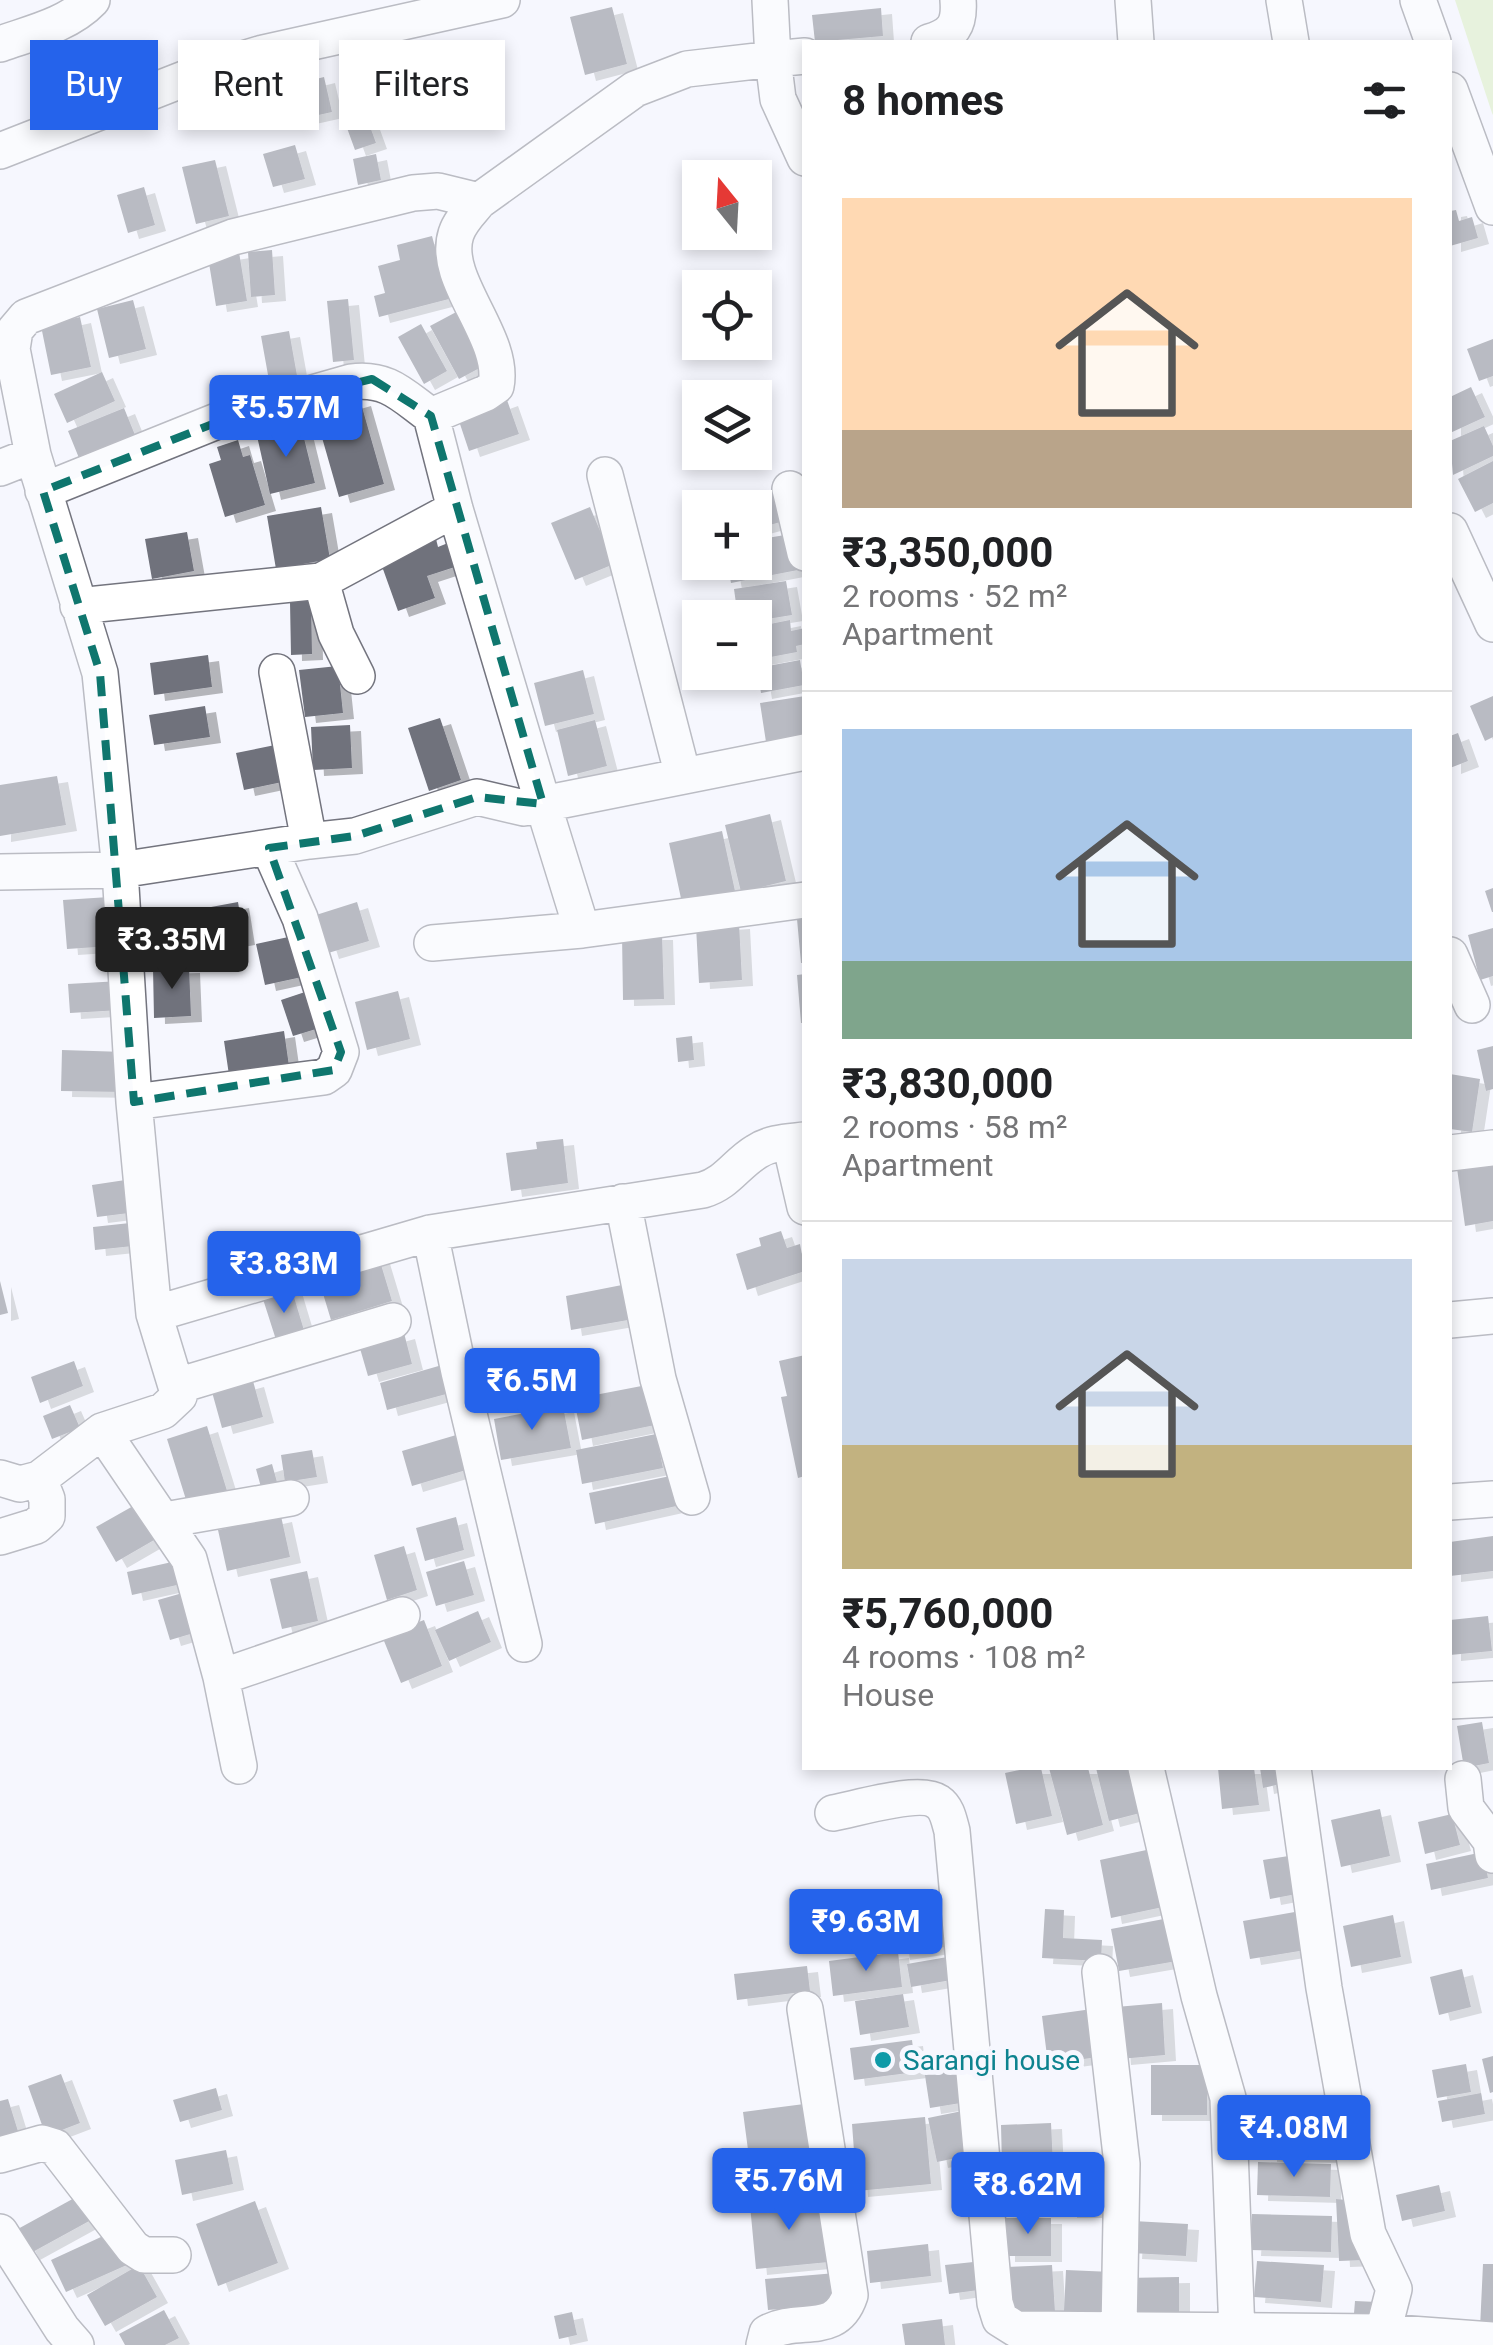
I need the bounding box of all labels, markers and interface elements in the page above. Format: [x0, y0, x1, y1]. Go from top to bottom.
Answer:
chip: Buy [30, 40, 158, 130]
chip: Rent [178, 40, 319, 130]
chip: Filters [339, 40, 505, 130]
icon: filters [1357, 73, 1412, 128]
text: 8 homes [842, 76, 1004, 125]
north arrow [682, 160, 772, 250]
map controls [682, 160, 772, 690]
icon: home [1037, 263, 1217, 443]
button: locate [682, 270, 772, 360]
pin: ₹5.57M [205, 375, 367, 460]
button: layers [682, 380, 772, 470]
text: ₹5.57M [231, 388, 341, 426]
button: + [682, 490, 772, 580]
text: ₹3,350,000 [842, 528, 1053, 577]
text: 2 rooms · 52 m² [842, 577, 1067, 615]
button: − [682, 600, 772, 690]
text: Apartment [842, 615, 994, 653]
icon: home [1037, 794, 1217, 974]
pin: ₹3.35M [91, 907, 253, 992]
text: ₹3.35M [117, 920, 227, 958]
text: ₹3,830,000 [842, 1059, 1053, 1108]
text: 2 rooms · 58 m² [842, 1108, 1067, 1146]
text: Apartment [842, 1146, 994, 1184]
pin: ₹3.83M [203, 1231, 365, 1316]
text: ₹3.83M [229, 1244, 339, 1282]
icon: home [1037, 1324, 1217, 1504]
pin: ₹6.5M [462, 1348, 602, 1433]
text: ₹6.5M [487, 1361, 577, 1399]
text: ₹5,760,000 [842, 1589, 1053, 1638]
text: 4 rooms · 108 m² [842, 1638, 1085, 1676]
text: House [842, 1676, 934, 1714]
pin: ₹9.63M [785, 1889, 947, 1974]
text: ₹9.63M [811, 1902, 921, 1940]
place label: Sarangi house [903, 2044, 1080, 2077]
marker: Sarangi house [872, 2049, 894, 2071]
pin: ₹4.08M [1213, 2095, 1375, 2180]
text: ₹4.08M [1239, 2108, 1349, 2146]
pin: ₹5.76M [708, 2148, 870, 2233]
pin: ₹8.62M [947, 2152, 1109, 2237]
text: ₹5.76M [734, 2161, 844, 2199]
text: ₹8.62M [973, 2165, 1083, 2203]

